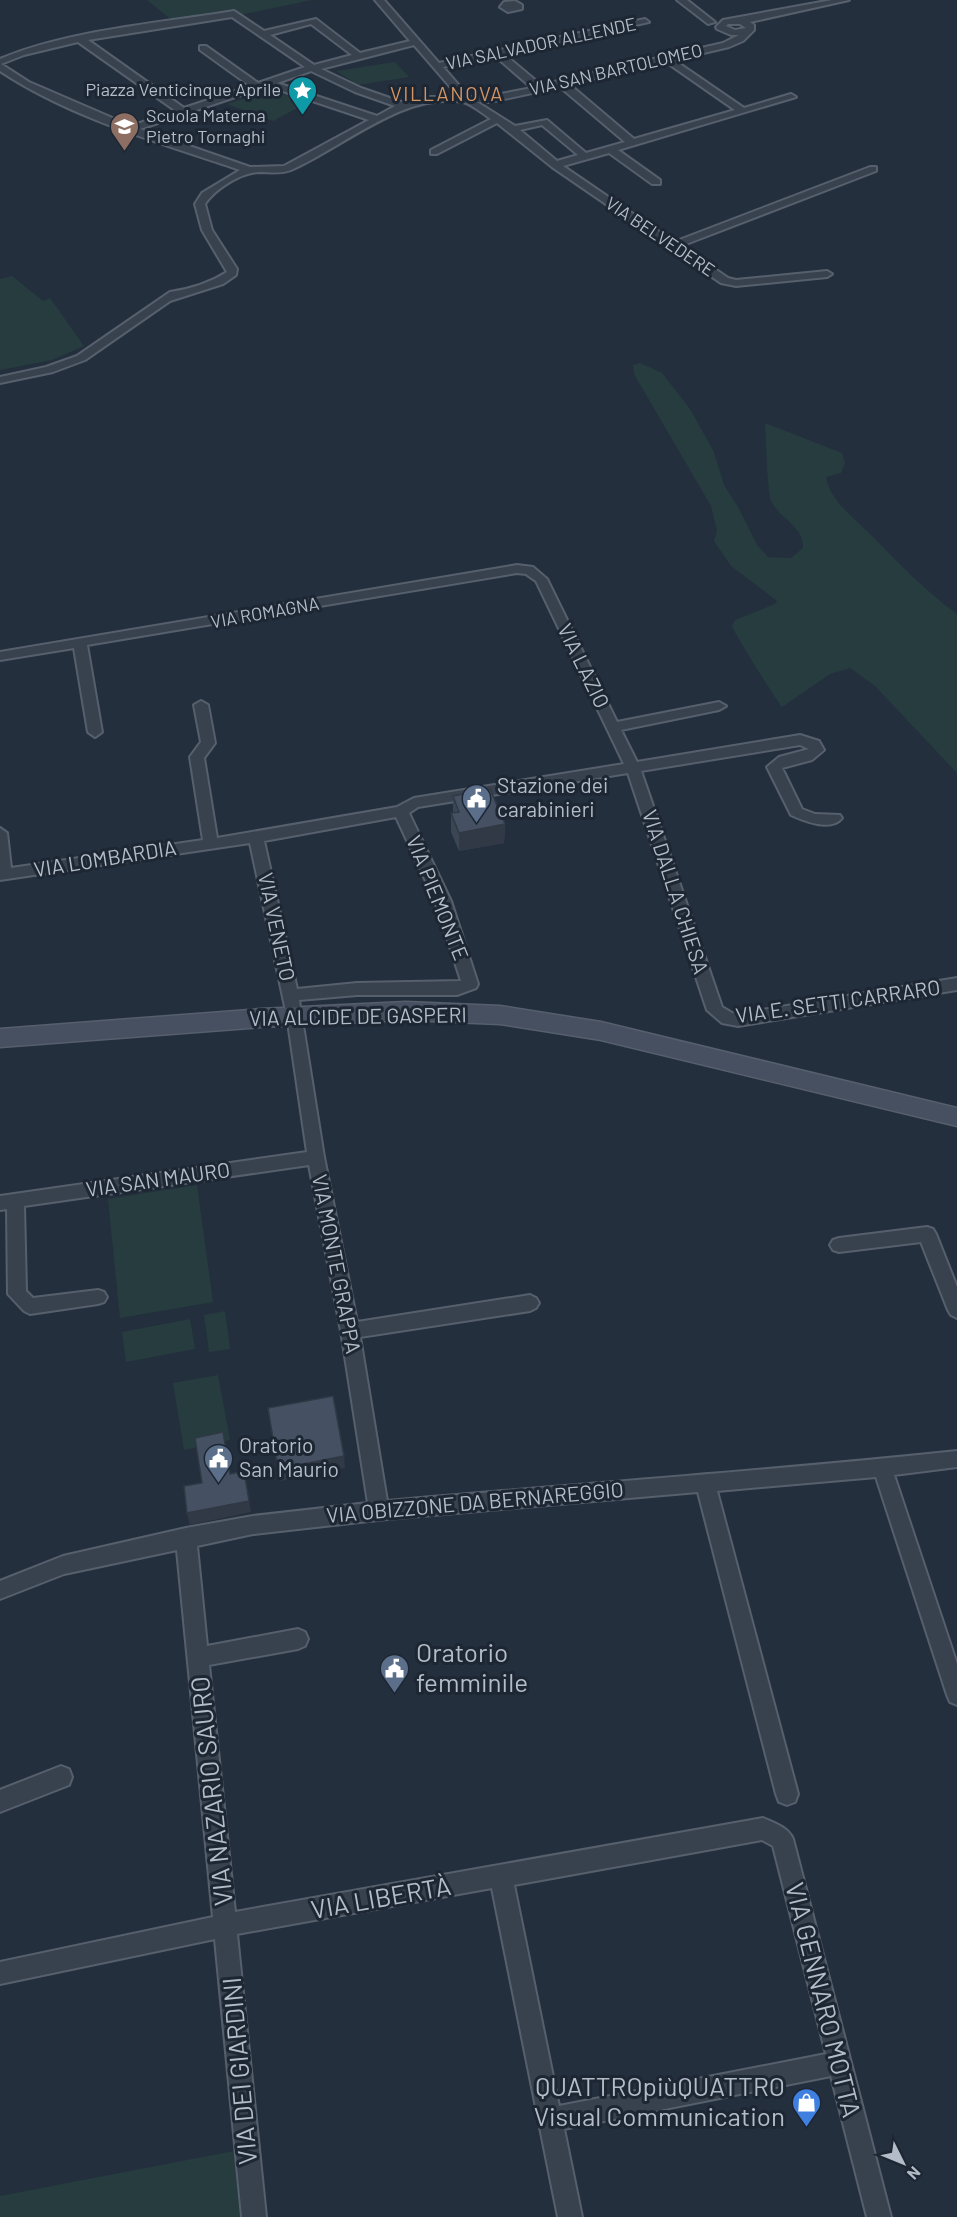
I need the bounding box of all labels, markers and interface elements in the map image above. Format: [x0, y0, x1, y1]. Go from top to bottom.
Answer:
street label: VIA SALVADOR ALLENDE [444, 12, 638, 74]
street label: VIA SAN BARTOLOMEO [527, 38, 704, 100]
place icon: Piazza Venticinque Aprile [286, 74, 318, 116]
place label: Piazza Venticinque Aprile [85, 78, 281, 100]
district label: VILLANOVA [390, 81, 504, 105]
place label: Scuola Materna Pietro Tornaghi [146, 104, 266, 147]
school or university icon: Scuola Materna Pietro Tornaghi [109, 110, 141, 152]
street label: VIA BELVEDERE [602, 192, 719, 281]
street label: VIA ROMAGNA [209, 592, 321, 632]
street label: VIA LAZIO [553, 619, 615, 712]
place label: Stazione dei carabinieri [497, 772, 608, 821]
public building icon: Stazione dei carabinieri [460, 782, 492, 824]
street label: VIA DALLA CHIESA [638, 806, 715, 977]
street label: VIA PIEMONTE [402, 831, 475, 963]
street label: VIA LOMBARDIA [32, 834, 178, 881]
street label: VIA VENETO [254, 870, 301, 983]
street label: VIA E. SETTI CARRARO [734, 974, 942, 1027]
street label: VIA ALCIDE DE GASPERI [249, 1001, 467, 1030]
street label: VIA SAN MAURO [84, 1156, 231, 1201]
street label: VIA MONTE GRAPPA [308, 1172, 367, 1356]
place label: Oratorio San Maurio [239, 1432, 339, 1481]
public building icon: Oratorio San Maurio [202, 1442, 234, 1484]
street label: VIA OBIZZONE DA BERNAREGGIO [325, 1476, 625, 1527]
place label: Oratorio femminile [416, 1636, 528, 1697]
public building icon: Oratorio femminile [379, 1652, 411, 1694]
street label: VIA NAZARIO SAURO [183, 1675, 238, 1908]
street label: VIA LIBERTÀ [308, 1869, 453, 1924]
street label: VIA GENNARO MOTTA [780, 1879, 869, 2120]
street label: VIA DEI GIARDINI [215, 1976, 262, 2166]
place label: QUATTROpiùQUATTRO Visual Communication [534, 2070, 785, 2131]
shop icon: QUATTROpiùQUATTRO Visual Communication [790, 2086, 822, 2128]
north arrow [873, 2133, 933, 2193]
text: N [904, 2163, 925, 2184]

